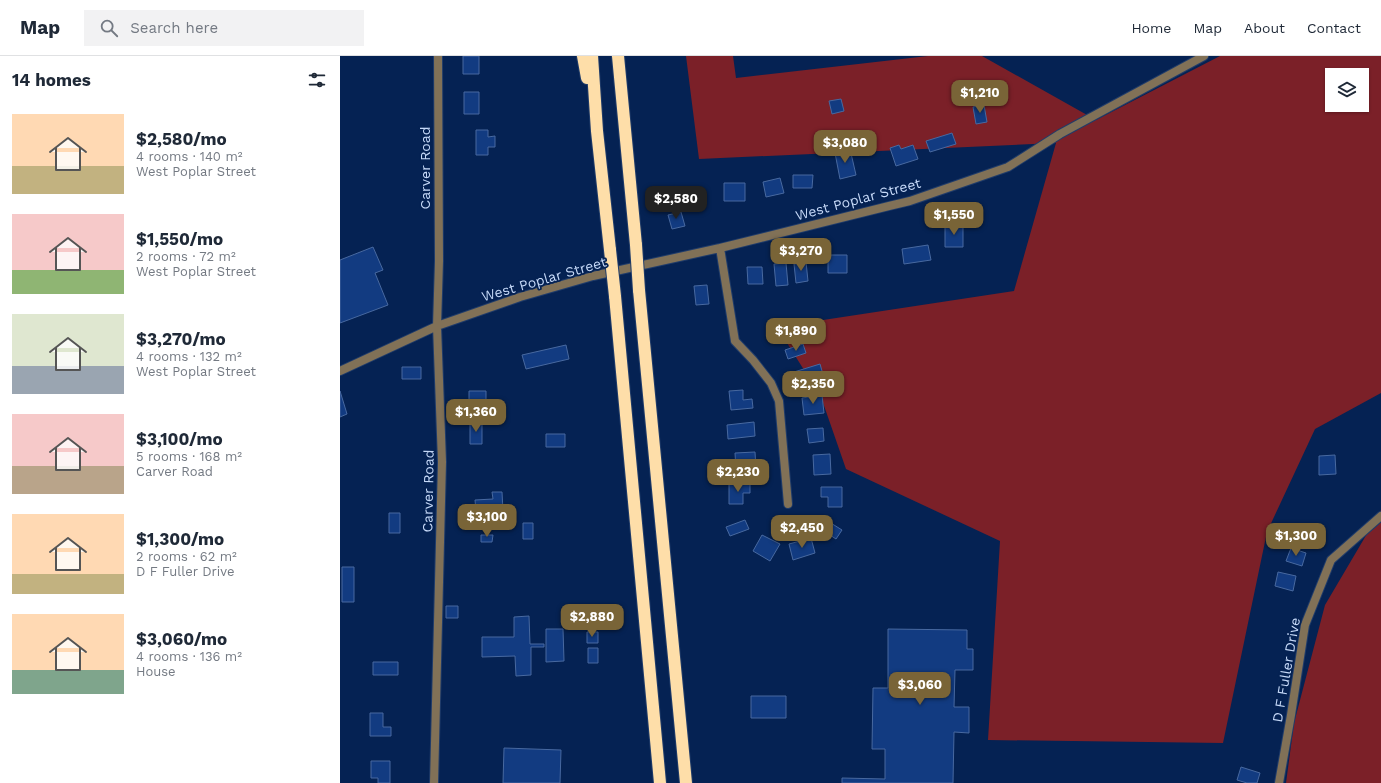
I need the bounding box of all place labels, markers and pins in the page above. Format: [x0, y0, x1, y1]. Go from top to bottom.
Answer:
pin: $1,210 [947, 80, 1013, 114]
pin: $3,080 [812, 130, 878, 164]
pin: $2,580 [643, 186, 709, 220]
pin: $1,550 [921, 202, 987, 236]
pin: $3,270 [768, 238, 834, 272]
pin: $1,890 [763, 318, 829, 352]
pin: $2,350 [780, 371, 846, 405]
pin: $1,360 [443, 399, 509, 433]
pin: $2,230 [705, 459, 771, 493]
pin: $3,100 [454, 504, 520, 538]
pin: $2,450 [769, 515, 835, 549]
pin: $1,300 [1263, 523, 1329, 557]
pin: $2,880 [559, 604, 625, 638]
pin: $3,060 [887, 672, 953, 706]

